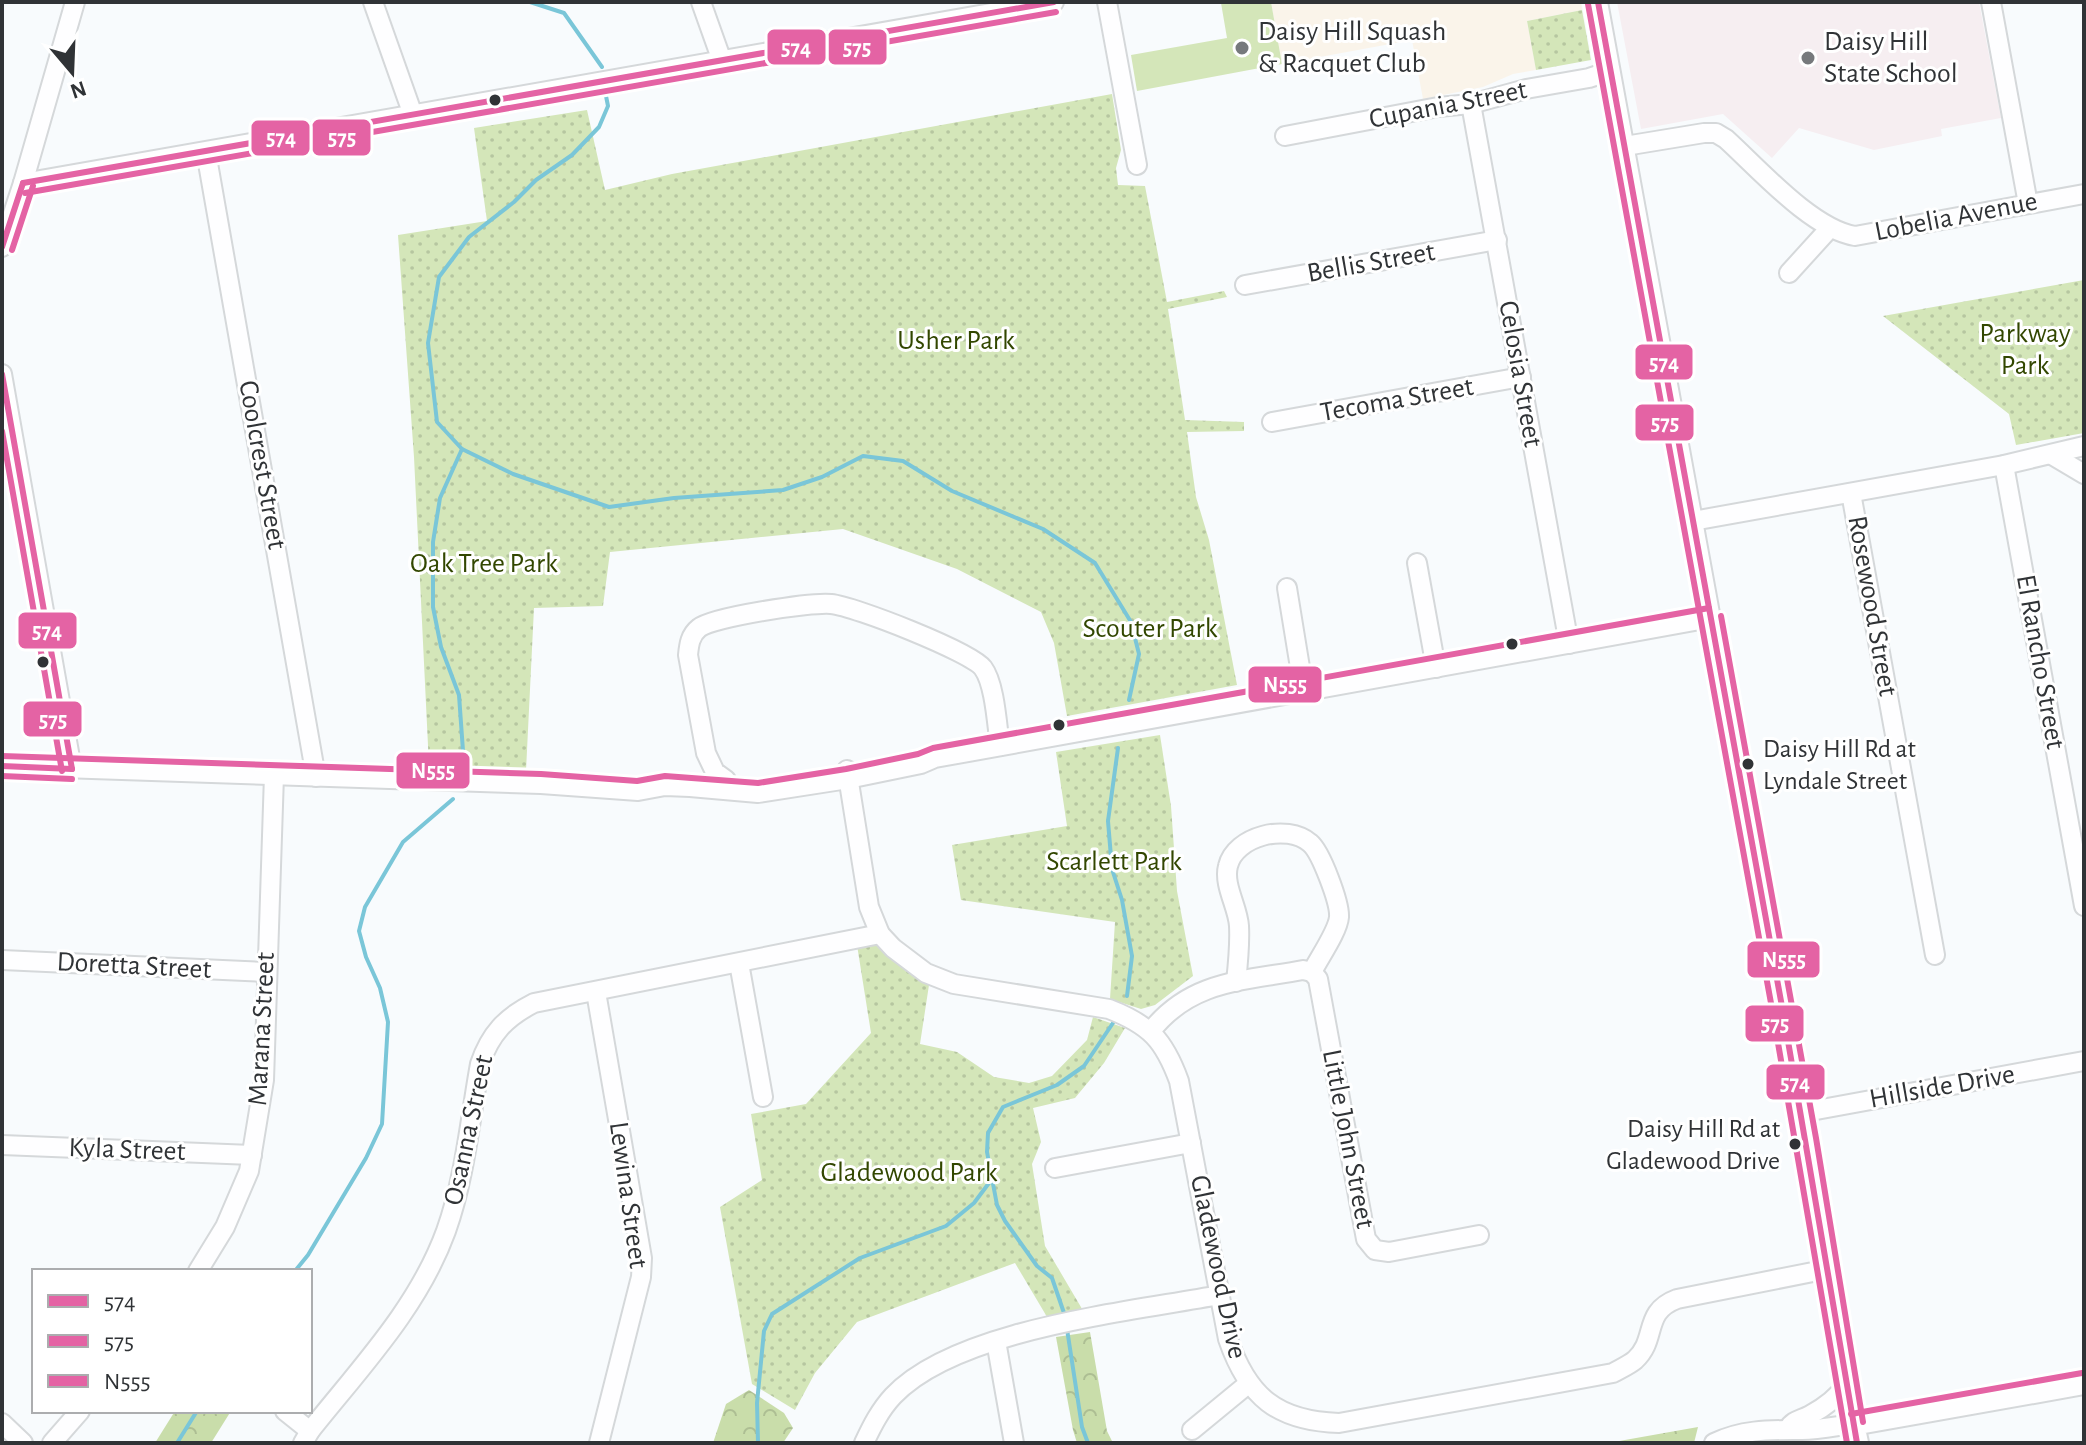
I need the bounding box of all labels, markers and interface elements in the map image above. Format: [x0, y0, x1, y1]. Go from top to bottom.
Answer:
place label: Daisy Hill Squash & Racquet Club [1258, 18, 1446, 78]
line badge: 574 [766, 28, 827, 66]
line badge: 575 [827, 28, 888, 66]
place label: Daisy Hill State School [1824, 28, 1958, 88]
north arrow [32, 32, 112, 112]
text: 574 [781, 37, 811, 59]
text: 575 [843, 37, 871, 59]
marker: Daisy Hill Squash & Racquet Club [1233, 39, 1251, 57]
marker: Daisy Hill State School [1799, 49, 1817, 67]
street label: Cupania Street [1367, 76, 1529, 134]
text: N [67, 77, 89, 103]
unlabelled marker [487, 92, 503, 108]
line badge: 575 [311, 118, 372, 157]
line badge: 574 [250, 119, 311, 157]
text: 574 [266, 127, 296, 149]
text: 575 [328, 127, 356, 149]
street label: Lobelia Avenue [1872, 187, 2040, 247]
street label: Bellis Street [1305, 238, 1437, 288]
street label: Celosia Street [1493, 299, 1547, 449]
park label: Parkway Park [1979, 320, 2071, 380]
park label: Usher Park [897, 327, 1015, 355]
line badge: 574 [1634, 343, 1694, 381]
text: 574 [1649, 352, 1679, 374]
street label: Tecoma Street [1318, 373, 1476, 427]
street label: Coolcrest Street [233, 379, 291, 552]
line badge: 575 [1634, 403, 1695, 442]
text: 575 [1651, 412, 1679, 434]
street label: Rosewood Street [1842, 514, 1902, 698]
park label: Oak Tree Park [410, 550, 558, 578]
street label: El Rancho Street [2011, 573, 2069, 752]
line badge: 574 [17, 611, 78, 650]
park label: Scouter Park [1083, 615, 1218, 643]
text: 574 [32, 620, 62, 642]
unlabelled marker [1504, 636, 1520, 652]
unlabelled marker [35, 654, 51, 670]
line badge: N555 [1247, 665, 1323, 704]
text: N555 [1263, 674, 1307, 696]
line badge: 575 [22, 700, 83, 738]
text: 575 [39, 709, 67, 731]
unlabelled marker [1051, 717, 1067, 733]
place label: Daisy Hill Rd at Lyndale Street [1763, 736, 1916, 794]
line badge: N555 [395, 751, 471, 790]
marker: Daisy Hill Rd at Lyndale Street [1740, 756, 1756, 772]
text: N555 [411, 760, 455, 782]
park label: Scarlett Park [1046, 848, 1182, 876]
line badge: N555 [1746, 940, 1821, 979]
street label: Doretta Street [56, 948, 212, 984]
text: N555 [1762, 949, 1806, 971]
street label: Marana Street [244, 951, 280, 1107]
line badge: 575 [1744, 1004, 1805, 1043]
text: 575 [1761, 1013, 1789, 1035]
street label: Little John Street [1317, 1047, 1379, 1231]
street label: Osanna Street [439, 1052, 499, 1208]
street label: Hillside Drive [1867, 1060, 2017, 1114]
line badge: 574 [1765, 1063, 1826, 1101]
text: 574 [1780, 1072, 1810, 1094]
place label: Daisy Hill Rd at Gladewood Drive [1606, 1116, 1780, 1174]
street label: Lewina Street [604, 1120, 652, 1270]
street label: Kyla Street [68, 1134, 186, 1166]
marker: Daisy Hill Rd at Gladewood Drive [1787, 1136, 1803, 1152]
park label: Gladewood Park [820, 1159, 998, 1187]
street label: Gladewood Drive [1185, 1173, 1251, 1361]
legend [32, 1269, 312, 1413]
text: 574 [104, 1290, 136, 1314]
text: 575 [104, 1330, 134, 1354]
text: N555 [104, 1370, 151, 1394]

